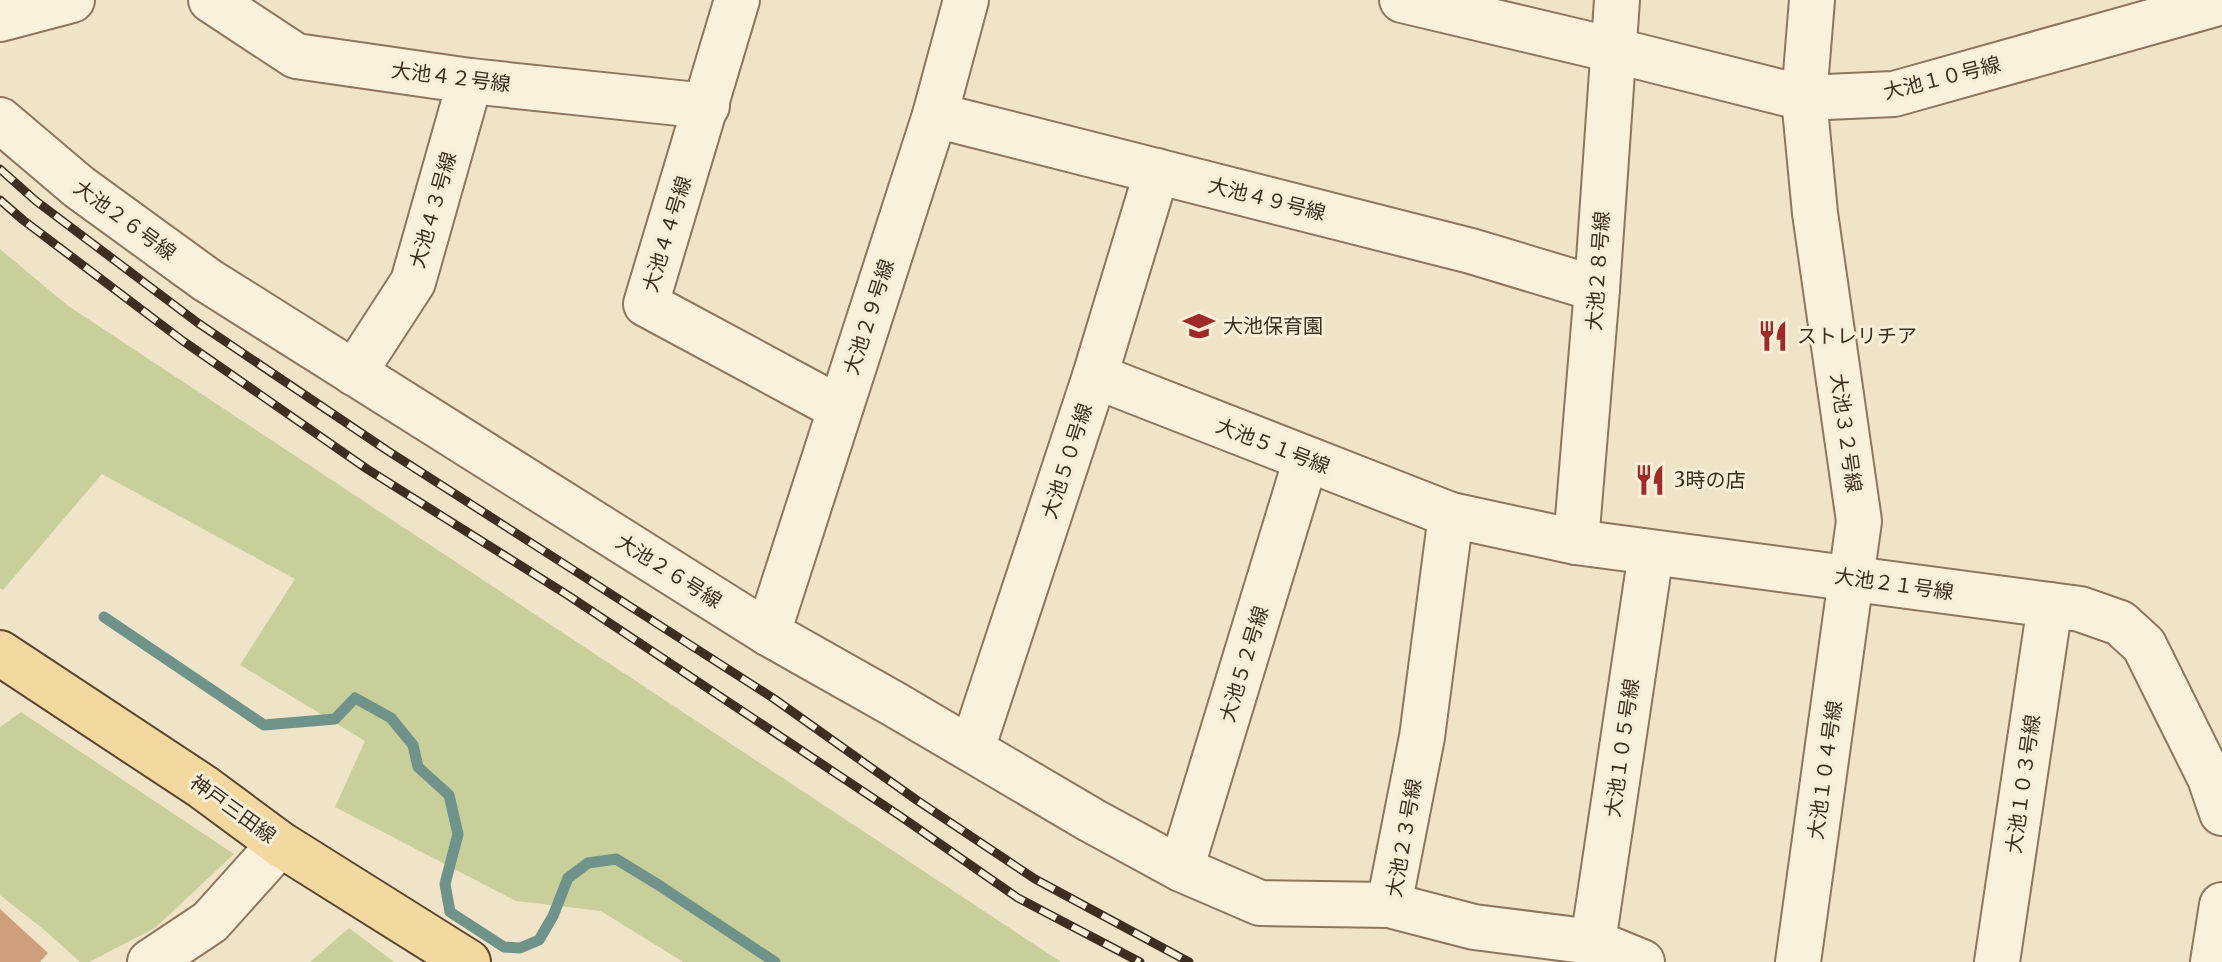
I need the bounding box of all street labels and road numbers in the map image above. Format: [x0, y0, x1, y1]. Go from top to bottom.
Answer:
street label: 大池１０号線 [1881, 51, 2003, 104]
street label: 大池４２号線 [390, 57, 512, 96]
street label: 大池４３号線 [404, 149, 461, 271]
street label: 大池４９号線 [1206, 172, 1328, 225]
street label: 大池４４号線 [637, 173, 696, 295]
street label: 大池２６号線 [69, 174, 181, 265]
street label: 大池２８号線 [1581, 210, 1614, 332]
street label: 大池２９号線 [838, 256, 899, 378]
street label: 大池３２号線 [1826, 372, 1867, 494]
street label: 大池５０号線 [1036, 400, 1097, 522]
street label: 大池５１号線 [1213, 412, 1334, 479]
street label: 大池２６号線 [612, 528, 727, 613]
street label: 大池２１号線 [1833, 563, 1955, 604]
street label: 大池５２号線 [1214, 603, 1273, 725]
street label: 大池１０５号線 [1599, 677, 1644, 819]
street label: 大池１０４号線 [1802, 699, 1847, 841]
street label: 大池１０３号線 [2000, 713, 2045, 855]
street label: 神戸三田線 [185, 769, 281, 848]
street label: 大池２３号線 [1381, 777, 1426, 899]

